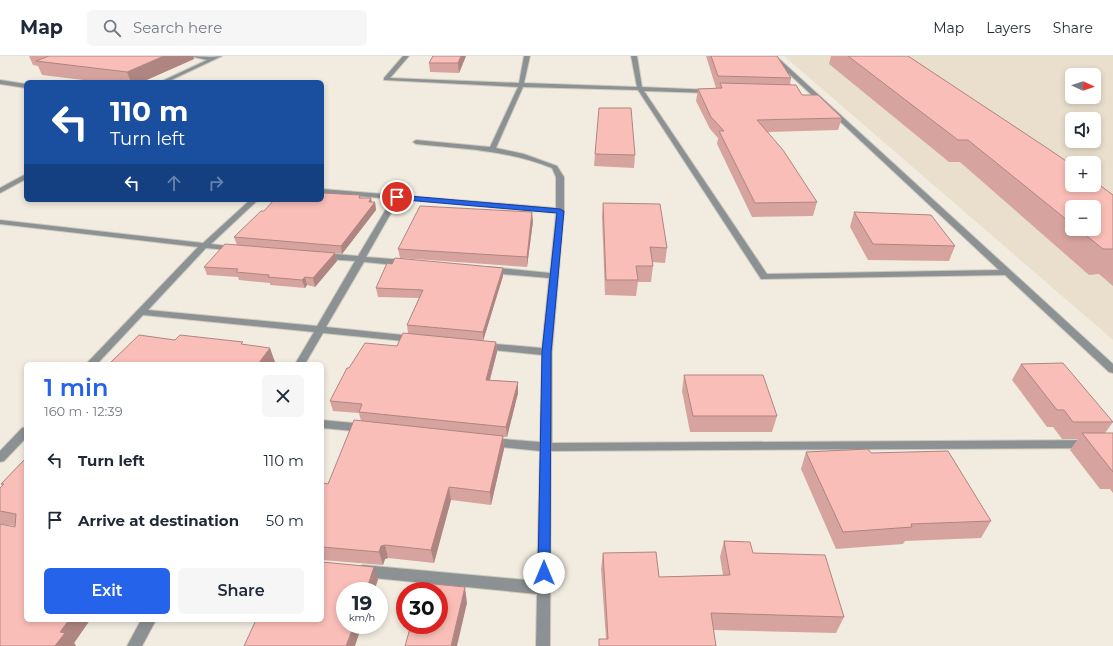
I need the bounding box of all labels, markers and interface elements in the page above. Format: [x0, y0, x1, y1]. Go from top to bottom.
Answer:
search box [87, 10, 367, 46]
text: Map [20, 16, 63, 39]
icon: search [101, 17, 123, 39]
text: Search here [133, 18, 222, 37]
text: Map [933, 19, 964, 37]
text: Layers [986, 19, 1031, 37]
text: Share [1053, 19, 1093, 37]
north arrow [1065, 68, 1101, 104]
map controls [1065, 68, 1101, 236]
text: 110 m [110, 94, 188, 128]
icon: left [44, 96, 96, 148]
button: sound [1065, 112, 1101, 148]
text: Turn left [110, 128, 185, 150]
button: + [1065, 156, 1101, 192]
icon: left [121, 172, 143, 194]
icon: ahead [163, 172, 185, 194]
icon: right [205, 172, 227, 194]
pin [380, 180, 414, 214]
icon: arrive [386, 186, 408, 208]
button: − [1065, 200, 1101, 236]
text: 1 min [44, 373, 108, 402]
button: close [262, 375, 304, 417]
text: 160 m · 12:39 [44, 403, 123, 419]
icon: left [44, 449, 66, 471]
text: Turn left [78, 451, 145, 470]
text: 110 m [263, 451, 304, 470]
icon: arrive [44, 509, 66, 531]
text: Arrive at destination [78, 511, 239, 530]
text: 50 m [266, 511, 304, 530]
position arrow [523, 552, 565, 594]
button: Exit [44, 568, 170, 614]
button: Share [178, 568, 304, 614]
speed limit sign: 30 [396, 582, 448, 634]
text: 19 [352, 591, 372, 615]
text: km/h [349, 611, 375, 624]

